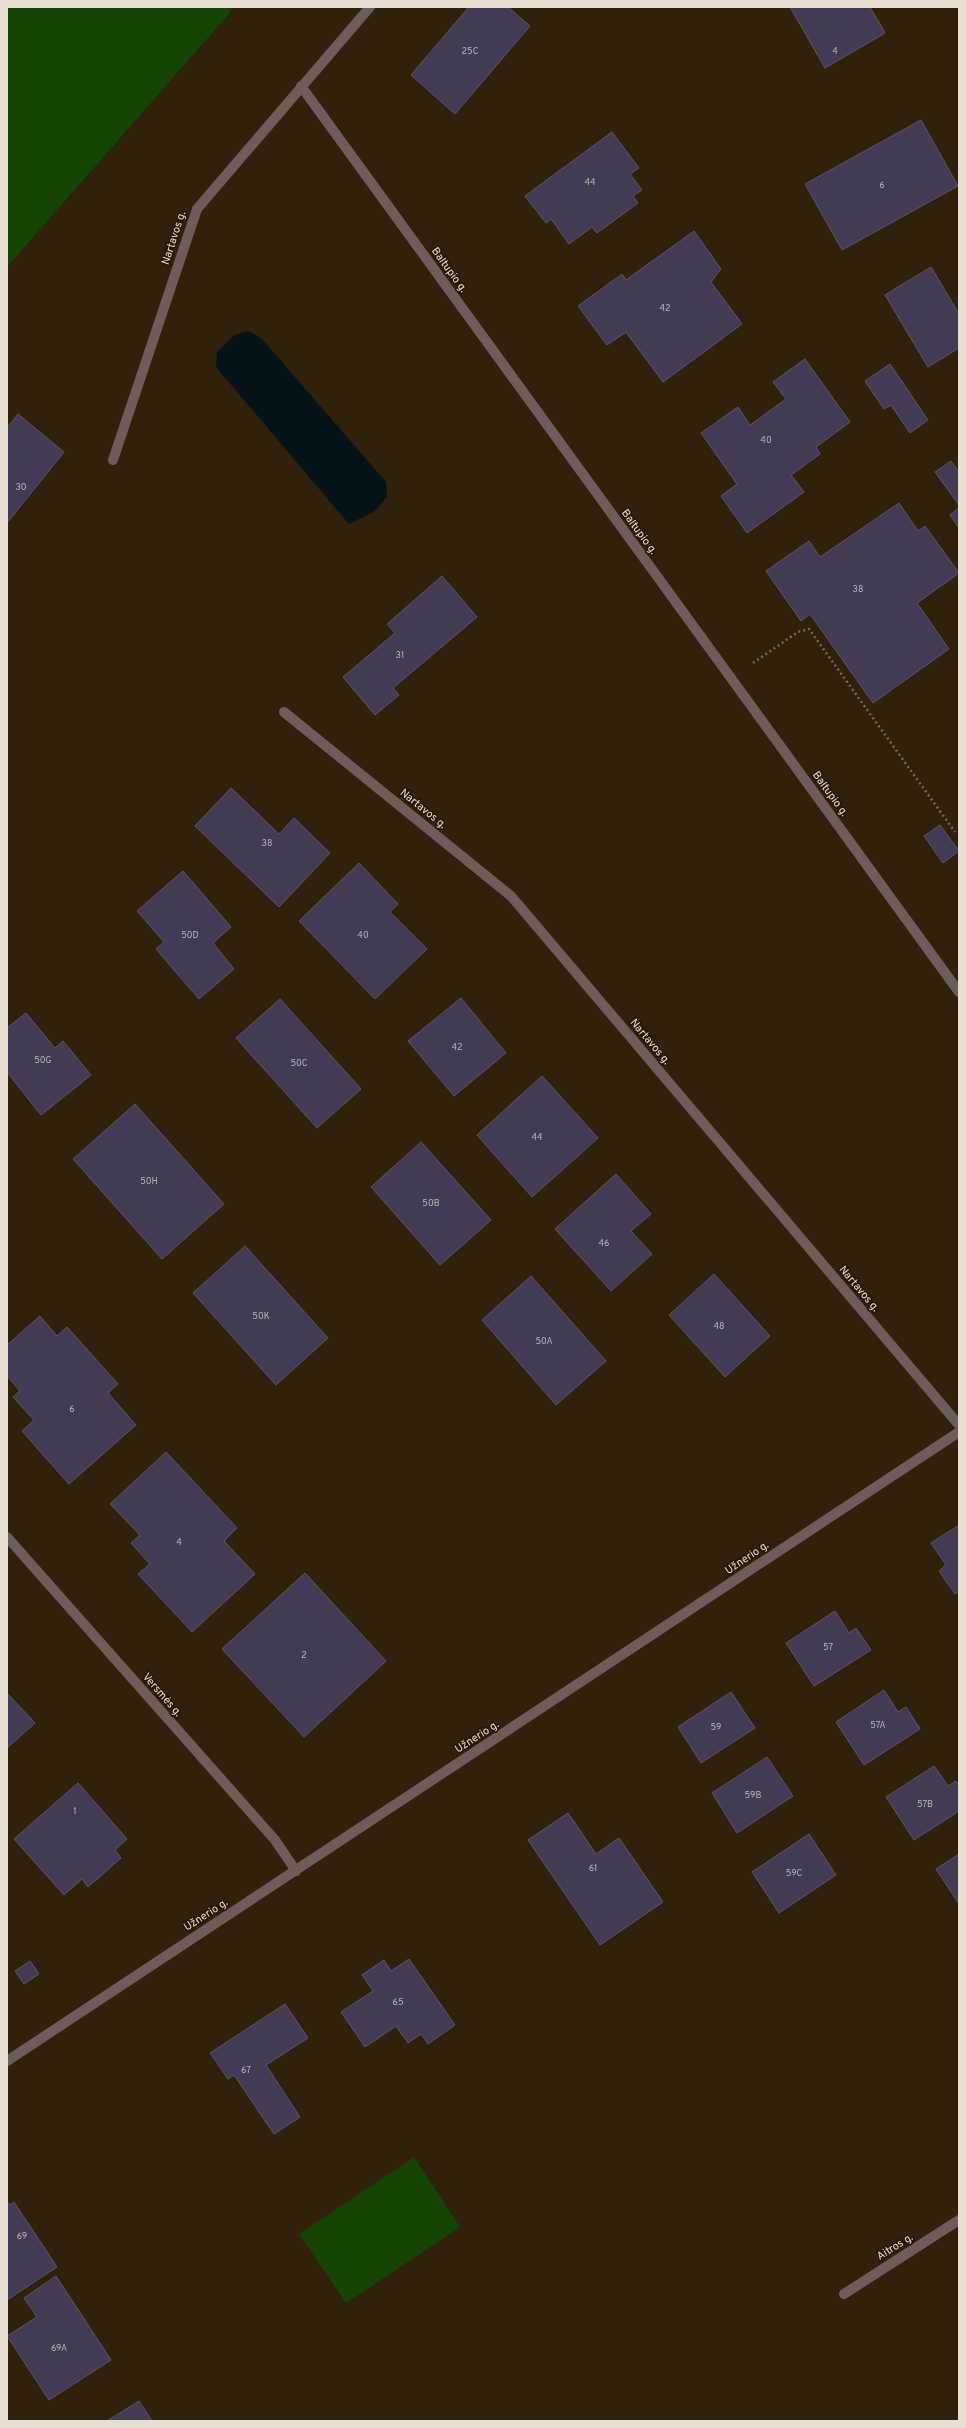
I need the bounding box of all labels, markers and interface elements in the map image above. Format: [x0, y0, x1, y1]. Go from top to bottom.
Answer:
house number: 25C [462, 46, 479, 57]
house number: 4 [832, 46, 838, 57]
house number: 44 [584, 177, 596, 188]
house number: 6 [879, 180, 885, 191]
street label: Nartavos g. [159, 209, 189, 267]
street label: Baltupio g. [428, 245, 470, 295]
house number: 42 [659, 303, 671, 314]
house number: 40 [760, 435, 772, 446]
house number: 30 [15, 482, 27, 493]
street label: Baltupio g. [618, 507, 660, 557]
house number: 38 [853, 584, 863, 595]
house number: 31 [396, 650, 404, 661]
street label: Baltupio g. [809, 769, 851, 819]
street label: Nartavos g. [397, 786, 449, 832]
house number: 38 [262, 838, 272, 849]
house number: 50D [181, 930, 199, 941]
house number: 40 [357, 930, 369, 941]
street label: Nartavos g. [627, 1016, 673, 1068]
house number: 42 [451, 1042, 463, 1053]
house number: 50G [34, 1055, 52, 1066]
house number: 50C [290, 1058, 308, 1069]
house number: 44 [531, 1132, 543, 1143]
house number: 50H [140, 1176, 158, 1187]
house number: 50B [422, 1198, 440, 1209]
house number: 46 [599, 1238, 609, 1249]
street label: Nartavos g. [836, 1263, 882, 1315]
house number: 50K [252, 1311, 270, 1322]
house number: 48 [713, 1321, 725, 1332]
house number: 50A [535, 1336, 553, 1347]
house number: 6 [69, 1404, 75, 1415]
house number: 4 [176, 1537, 182, 1548]
street label: Užnerio g. [722, 1538, 772, 1578]
house number: 57 [823, 1642, 833, 1653]
house number: 2 [301, 1650, 307, 1661]
street label: Versmės g. [139, 1670, 185, 1720]
street label: Užnerio g. [452, 1718, 502, 1756]
house number: 57A [870, 1720, 886, 1731]
house number: 59 [711, 1722, 721, 1733]
house number: 59B [745, 1790, 761, 1801]
house number: 57B [917, 1799, 933, 1810]
house number: 1 [73, 1806, 77, 1817]
house number: 61 [589, 1863, 597, 1874]
house number: 59C [786, 1868, 803, 1879]
street label: Užnerio g. [181, 1896, 231, 1934]
house number: 65 [393, 1997, 403, 2008]
house number: 67 [241, 2065, 251, 2076]
street label: Aitros g. [874, 2230, 916, 2264]
house number: 69 [17, 2231, 27, 2242]
house number: 69A [51, 2343, 67, 2354]

